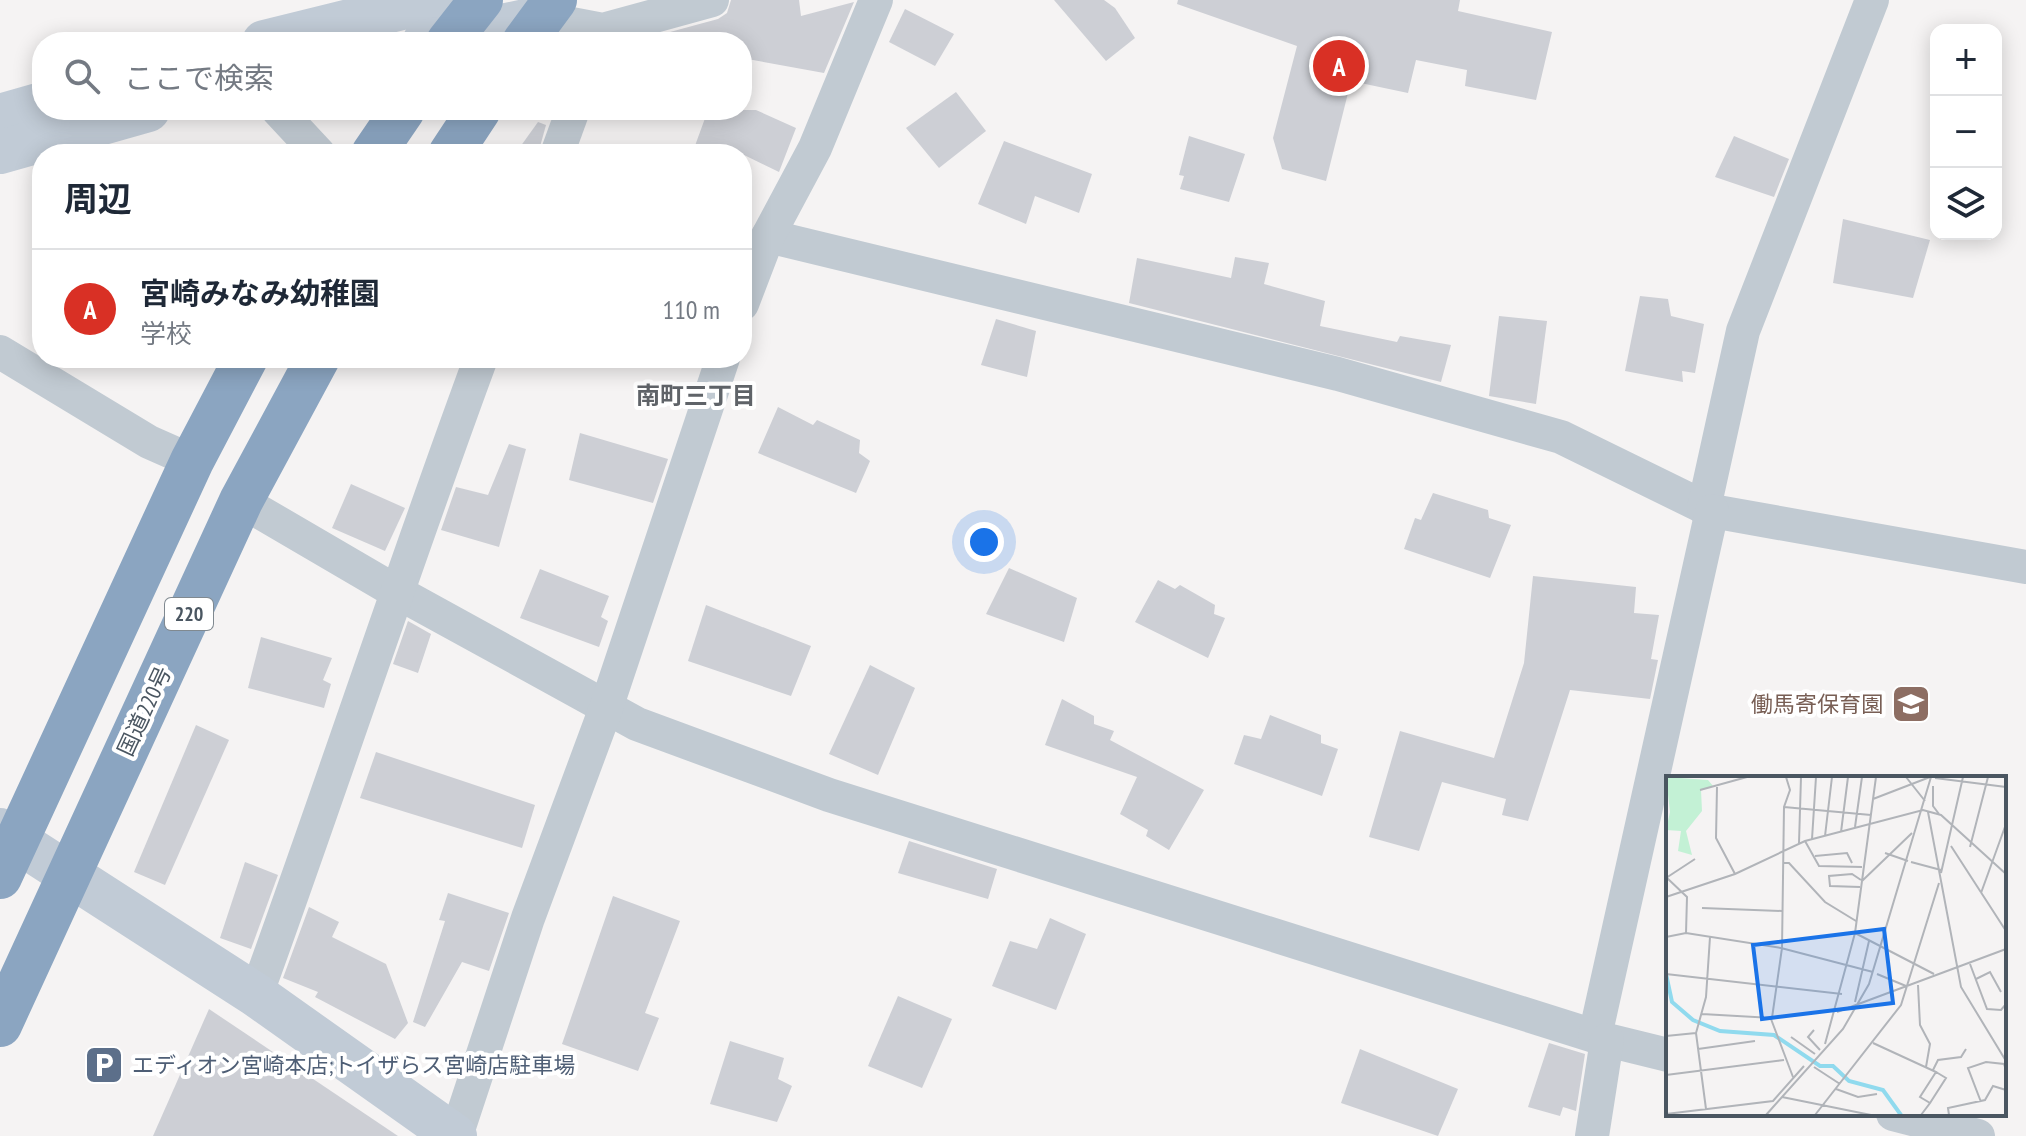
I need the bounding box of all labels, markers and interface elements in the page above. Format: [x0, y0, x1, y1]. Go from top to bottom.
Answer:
map controls [1930, 24, 2002, 240]
button: + [1930, 24, 2002, 96]
search box [32, 32, 752, 120]
pin: A [1313, 36, 1365, 96]
icon: search [60, 54, 104, 98]
text: ここで検索 [124, 58, 274, 97]
button: − [1930, 96, 2002, 168]
button: layers [1930, 168, 2002, 240]
text: 周辺 [64, 176, 132, 220]
text: 宮崎みなみ幼稚園 [140, 273, 380, 312]
text: A [83, 293, 97, 326]
text: 110 m [662, 293, 720, 326]
text: 学校 [140, 317, 192, 350]
district label: 南町三丁目 [636, 380, 756, 411]
your location [964, 522, 1004, 562]
road number: 220 [165, 598, 213, 630]
street label: 国道220号 [111, 662, 177, 760]
school or university icon: 働馬寄保育園 [1890, 683, 1932, 725]
place label: 働馬寄保育園 [1751, 690, 1883, 718]
inset map [1666, 776, 2006, 1116]
parking icon: エディオン宮崎本店;トイザらス宮崎店駐車場 [83, 1044, 125, 1086]
place label: エディオン宮崎本店;トイザらス宮崎店駐車場 [132, 1051, 575, 1079]

